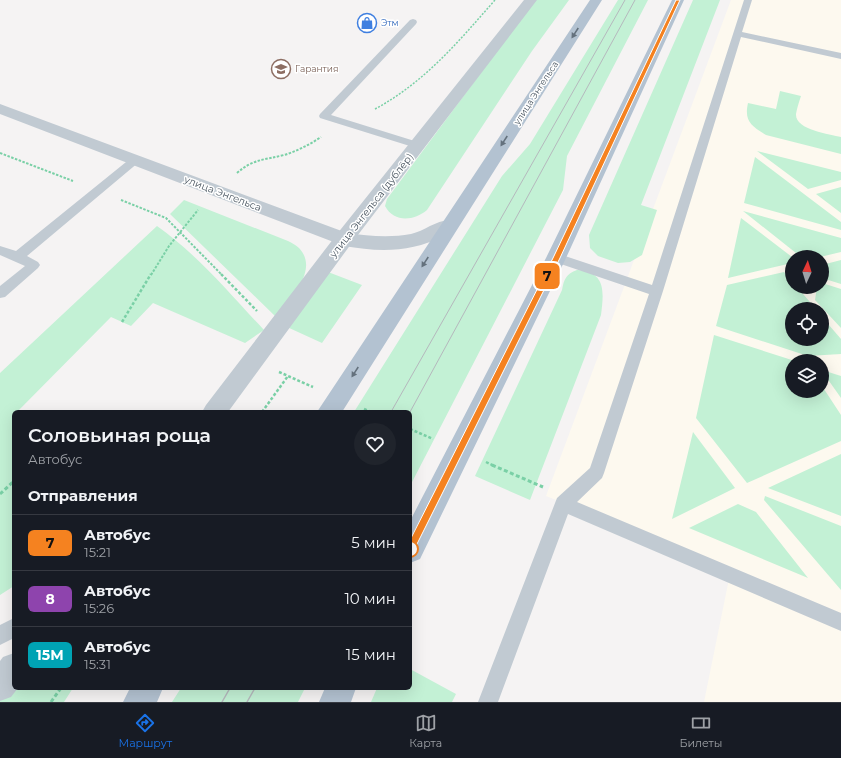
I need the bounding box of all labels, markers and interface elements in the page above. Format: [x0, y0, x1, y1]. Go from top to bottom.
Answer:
shop icon: Этм [356, 12, 378, 34]
place label: Этм [381, 17, 399, 28]
one-way arrow [571, 27, 579, 38]
school or university icon: Гарантия [270, 58, 292, 80]
street label: улица Энгельса [510, 59, 560, 127]
place label: Гарантия [295, 63, 339, 74]
one-way arrow [500, 136, 508, 147]
street label: улица Энгельса (дублёр) [326, 151, 416, 261]
street label: улица Энгельса [181, 172, 263, 214]
north arrow [785, 250, 829, 294]
map controls [785, 250, 829, 398]
one-way arrow [421, 257, 429, 267]
line badge: 7 [534, 263, 560, 289]
text: 7 [543, 267, 551, 285]
button: locate [785, 302, 829, 346]
button: layers [785, 354, 829, 398]
one-way arrow [351, 366, 359, 377]
button: heart [354, 423, 396, 465]
text: Соловьиная роща [28, 424, 211, 447]
text: Автобус [28, 451, 82, 467]
text: Отправления [28, 486, 138, 505]
text: Автобус [84, 525, 151, 544]
text: 5 мин [351, 533, 396, 552]
text: 7 [46, 534, 54, 552]
unlabelled marker [401, 540, 419, 558]
text: 15:21 [84, 544, 111, 560]
text: Автобус [84, 581, 151, 600]
text: 10 мин [344, 589, 396, 608]
text: 8 [45, 590, 55, 608]
text: 15:26 [84, 600, 114, 616]
text: Автобус [84, 637, 151, 656]
text: 15 мин [346, 645, 396, 664]
text: 15М [36, 646, 64, 664]
text: 15:31 [84, 656, 111, 672]
tab: Маршрут [119, 712, 172, 750]
tab: Карта [409, 712, 442, 750]
tab: Билеты [679, 712, 722, 750]

